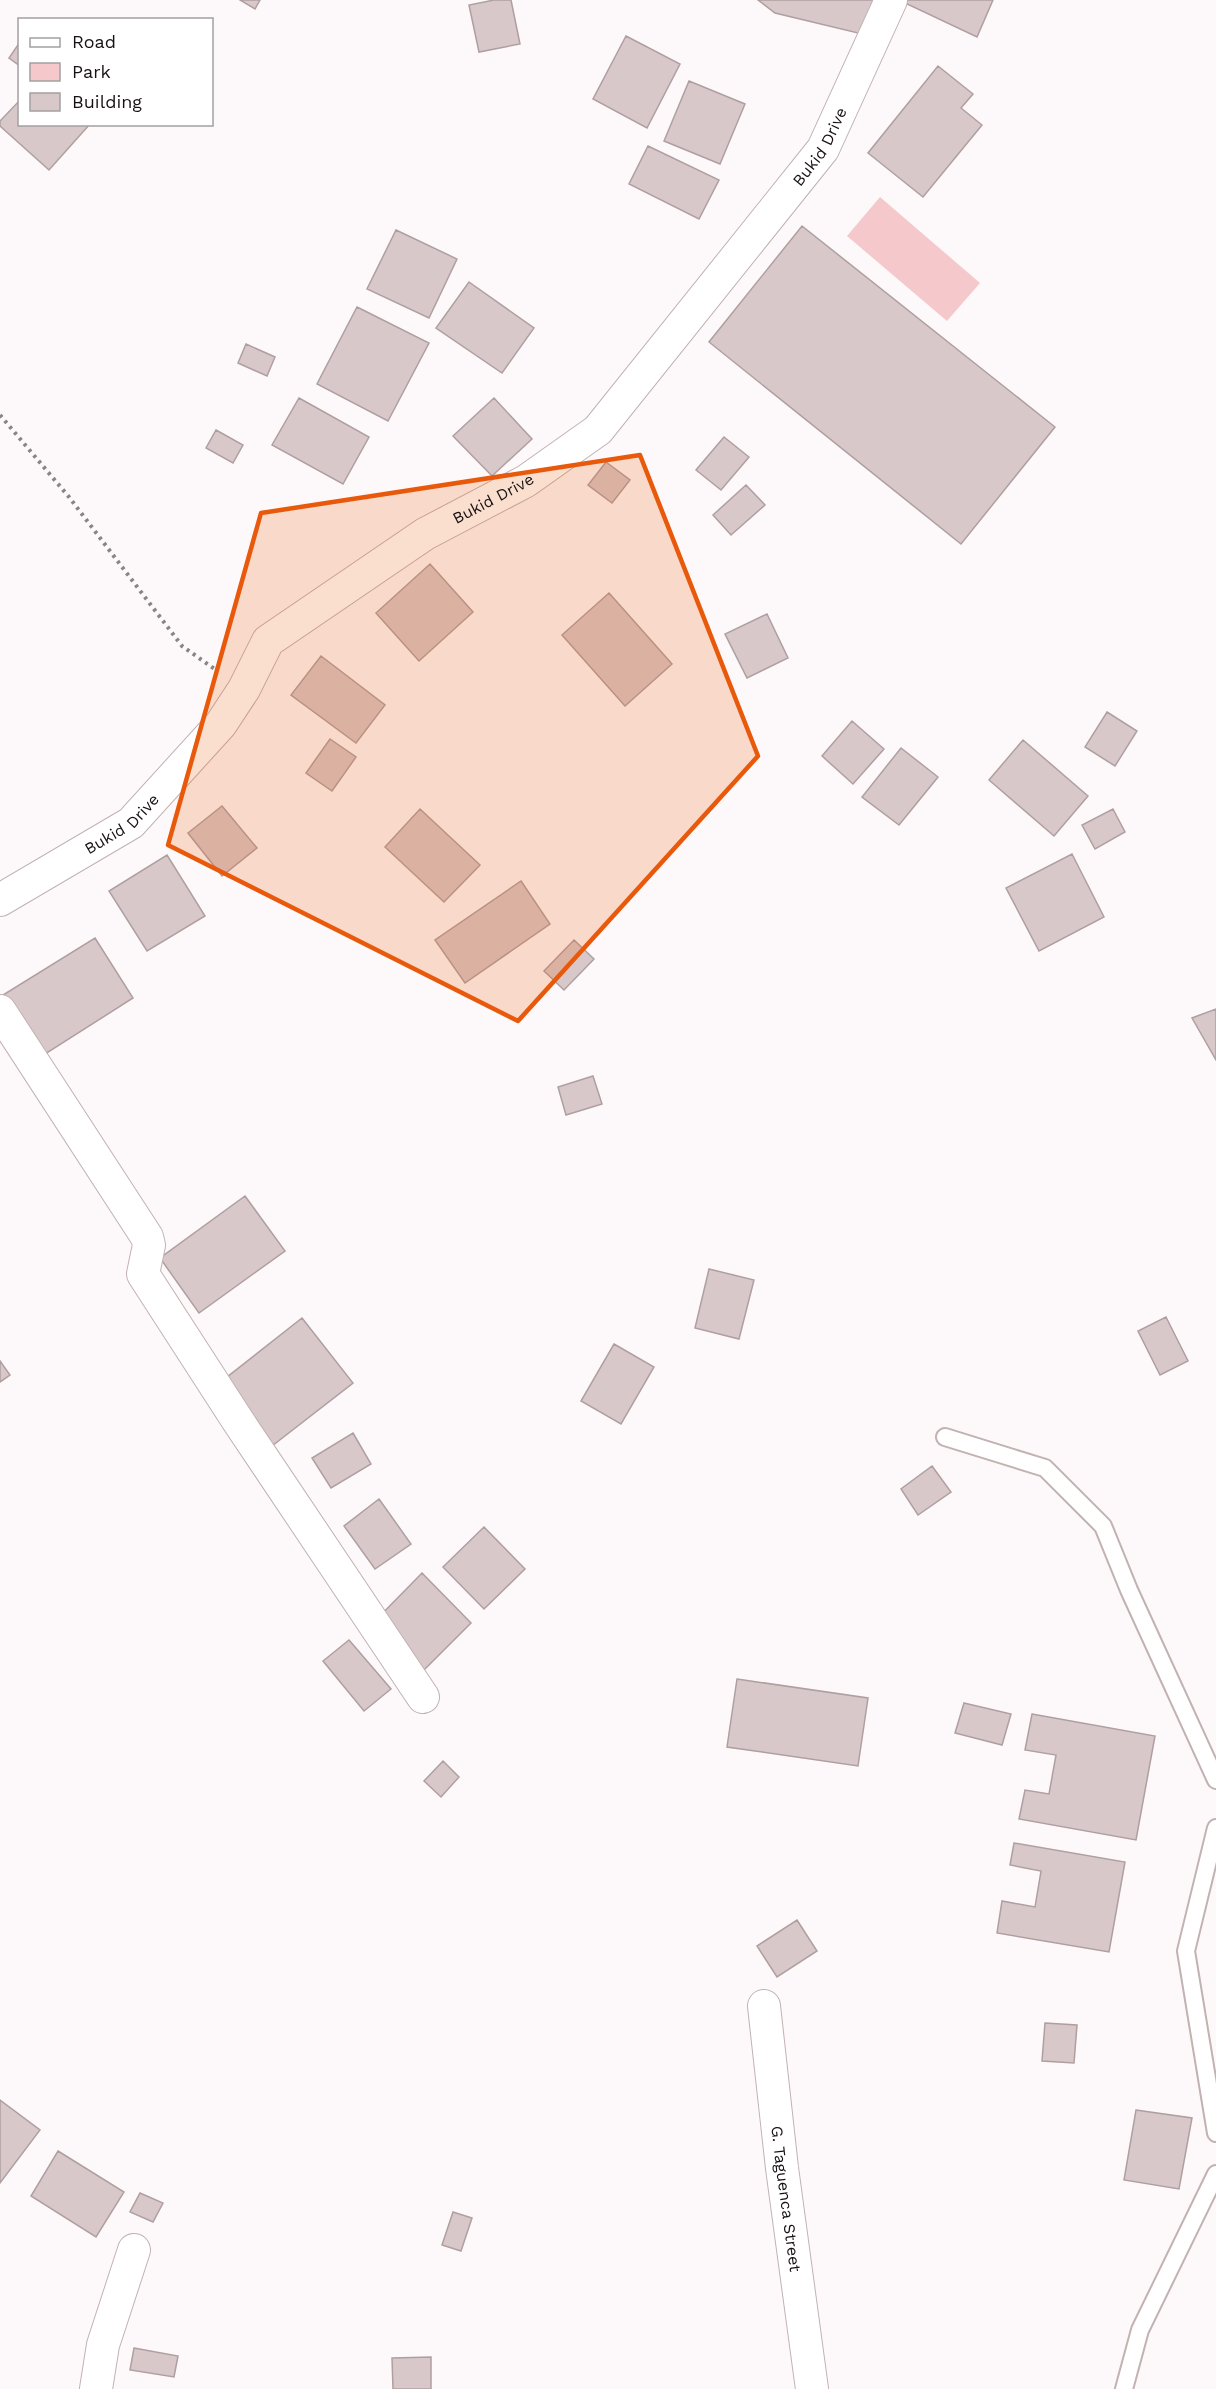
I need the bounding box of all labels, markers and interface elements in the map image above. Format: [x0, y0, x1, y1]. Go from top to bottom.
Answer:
legend [18, 18, 213, 126]
text: Road [72, 31, 116, 52]
text: Park [72, 61, 111, 82]
text: Building [72, 91, 142, 112]
street label: Bukid Drive [788, 104, 851, 190]
street label: Bukid Drive [449, 470, 538, 528]
street label: Bukid Drive [81, 790, 163, 858]
street label: G. Taguenca Street [767, 2125, 805, 2273]

